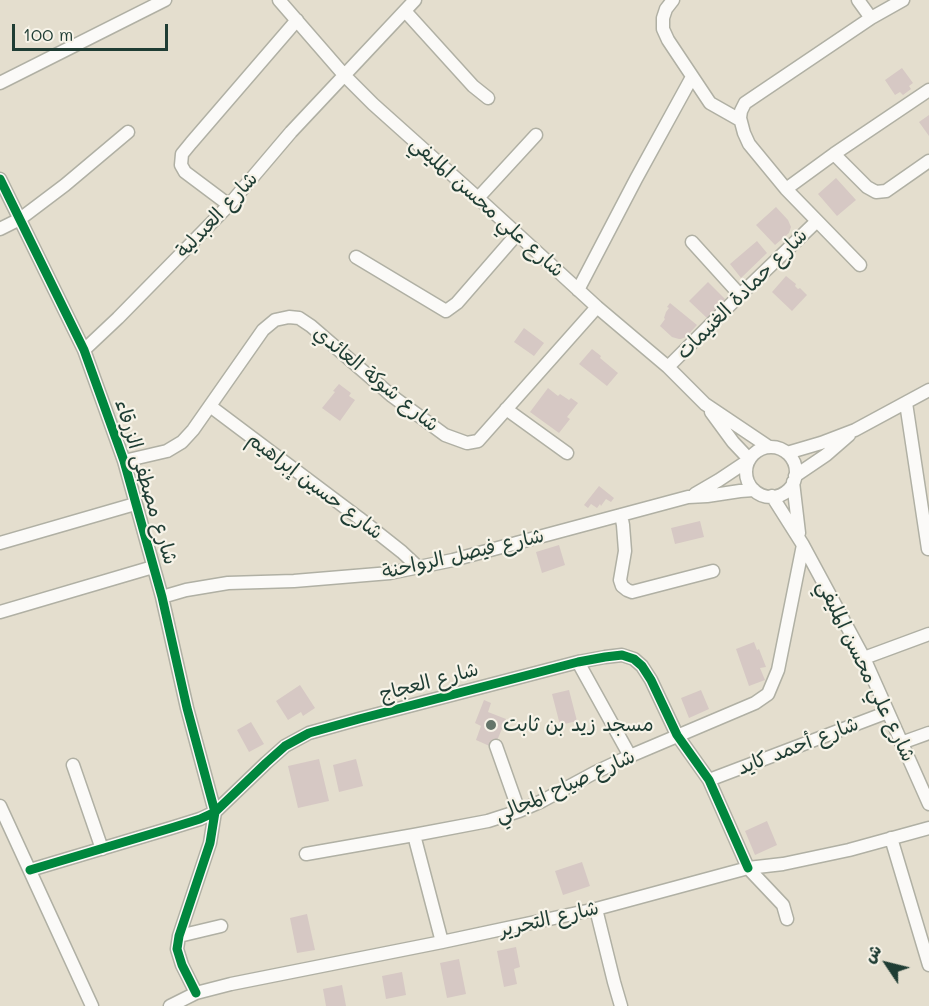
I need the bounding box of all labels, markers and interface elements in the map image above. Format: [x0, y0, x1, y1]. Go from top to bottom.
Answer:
scale bar [15, 12, 171, 50]
text: 100 m [23, 22, 73, 46]
street label: شارع علي محسن المليفي [405, 132, 569, 282]
street label: شارع العبدلية [171, 167, 263, 263]
street label: شارع حمادة الغنيمات [672, 224, 812, 364]
street label: شارع شوكة العائدي [308, 321, 444, 437]
street label: شارع مصطفى الزرقاء [109, 396, 183, 568]
street label: شارع حسين إبراهيم [242, 427, 388, 545]
street label: شارع فيصل الرواحنة [380, 524, 546, 584]
street label: شارع علي محسن المليفي [812, 576, 920, 766]
street label: شارع العجاج [377, 657, 481, 707]
street label: شارع أحمد كايد [734, 712, 862, 780]
place label: مسجد زيد بن ثابت [503, 713, 654, 737]
marker: مسجد زيد بن ثابت [484, 718, 498, 732]
street label: شارع صياح المجالي [491, 744, 639, 828]
street label: شارع التحرير [497, 896, 601, 942]
north arrow [857, 934, 917, 994]
text: ش [858, 940, 885, 967]

